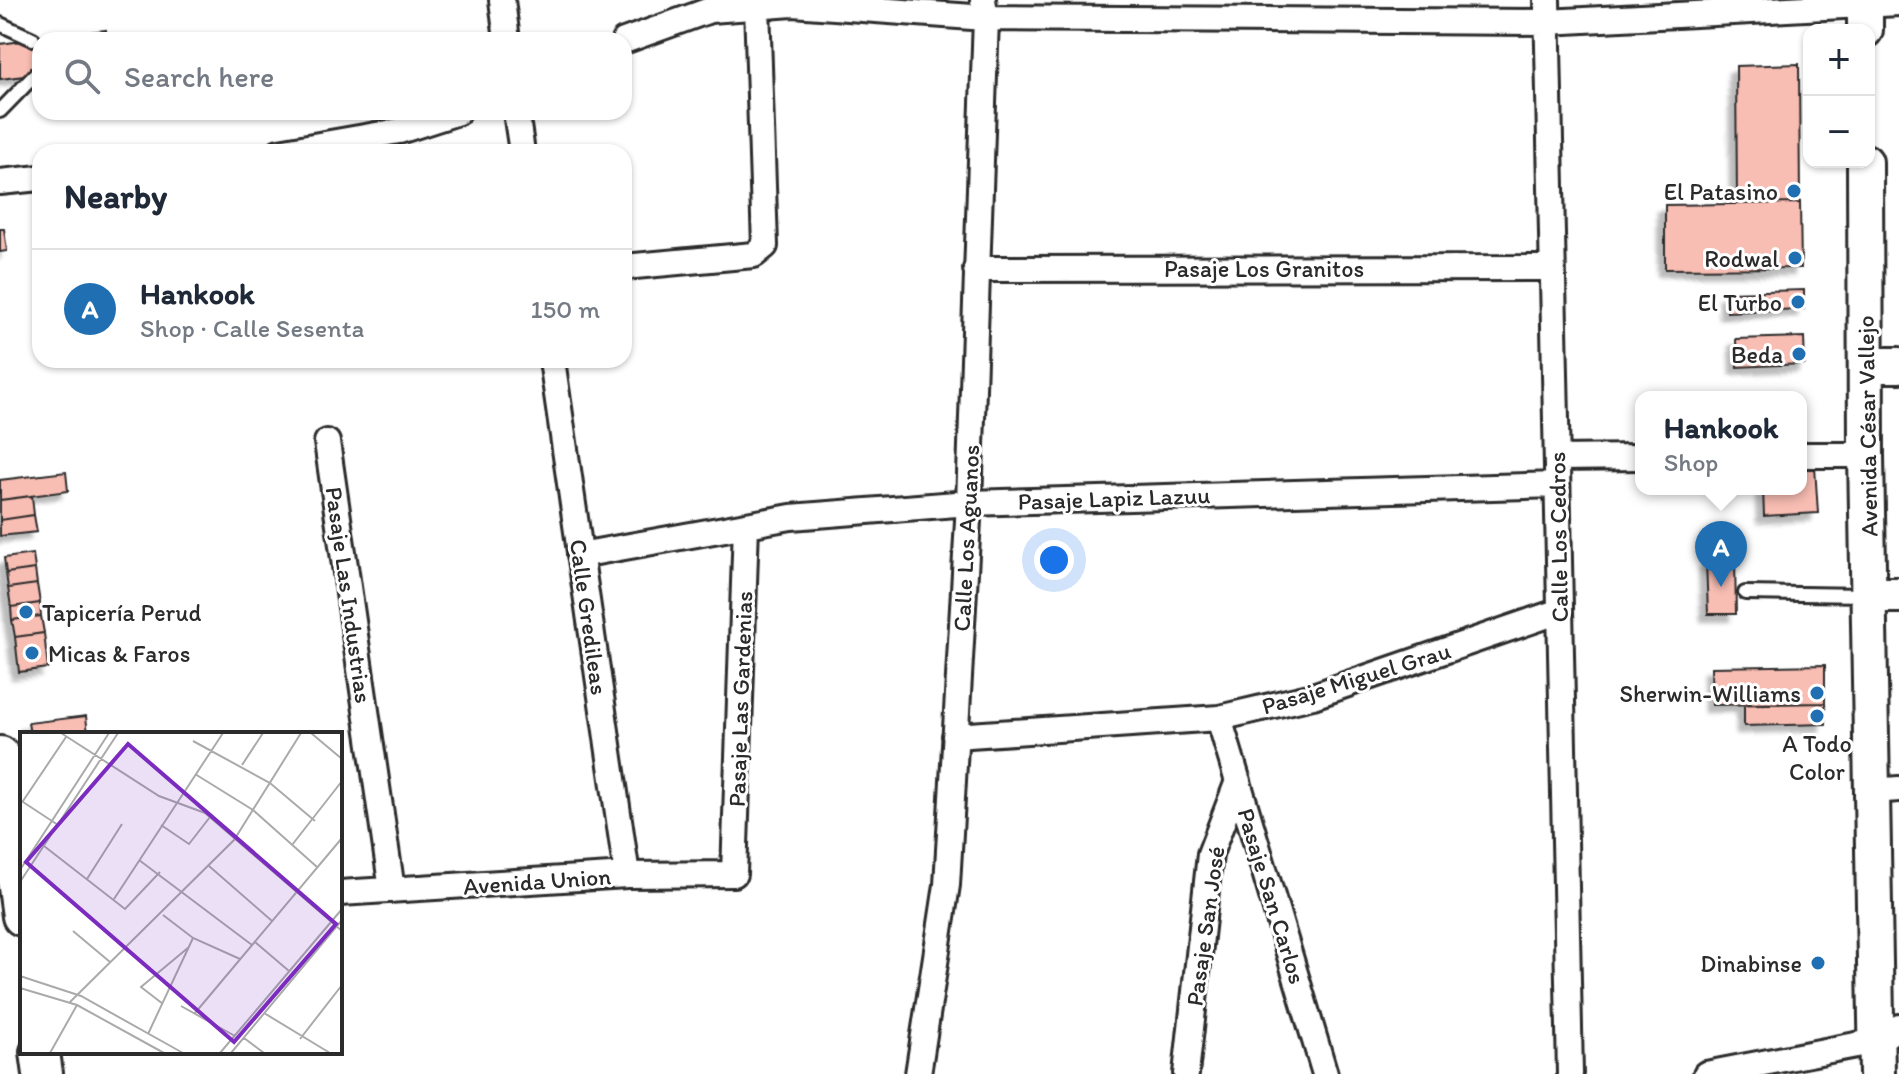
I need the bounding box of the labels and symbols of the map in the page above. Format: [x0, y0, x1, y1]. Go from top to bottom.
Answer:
place label: El Patasino [1664, 177, 1778, 206]
marker: El Patasino [1785, 182, 1803, 200]
place label: Rodwal [1704, 244, 1779, 273]
marker: Rodwal [1786, 249, 1804, 267]
street label: Pasaje Los Granitos [1164, 254, 1364, 283]
place label: El Turbo [1698, 288, 1782, 317]
marker: El Turbo [1789, 293, 1807, 311]
street label: Avenida César Vallejo [1851, 315, 1883, 537]
place label: Beda [1731, 340, 1783, 369]
marker: Beda [1790, 345, 1808, 363]
street label: Calle Los Aguanos [947, 444, 985, 632]
street label: Calle Los Cedros [1542, 451, 1574, 623]
street label: Pasaje Lapiz Lazuu [1017, 480, 1211, 516]
street label: Pasaje Las Industrias [319, 485, 379, 705]
pin: A [1695, 521, 1747, 587]
street label: Calle Gredileas [564, 537, 614, 697]
your location [1034, 540, 1074, 580]
street label: Pasaje Las Gardenias [722, 590, 758, 808]
place label: Tapicería Perud [42, 598, 201, 627]
marker: Tapicería Perud [17, 603, 35, 621]
street label: Pasaje Miguel Grau [1258, 635, 1454, 721]
place label: Micas & Faros [48, 639, 190, 668]
marker: Micas & Faros [23, 644, 41, 662]
place label: Sherwin-Williams [1619, 679, 1801, 708]
marker: Sherwin-Williams [1808, 684, 1826, 702]
marker: A Todo Color [1808, 707, 1826, 725]
place label: A Todo Color [1782, 729, 1852, 786]
inset map [20, 732, 342, 1054]
street label: Pasaje San Carlos [1231, 805, 1313, 987]
street label: Pasaje San José [1179, 844, 1231, 1008]
street label: Avenida Union [462, 861, 612, 901]
place label: Dinabinse [1700, 949, 1802, 978]
marker: Dinabinse [1809, 954, 1827, 972]

